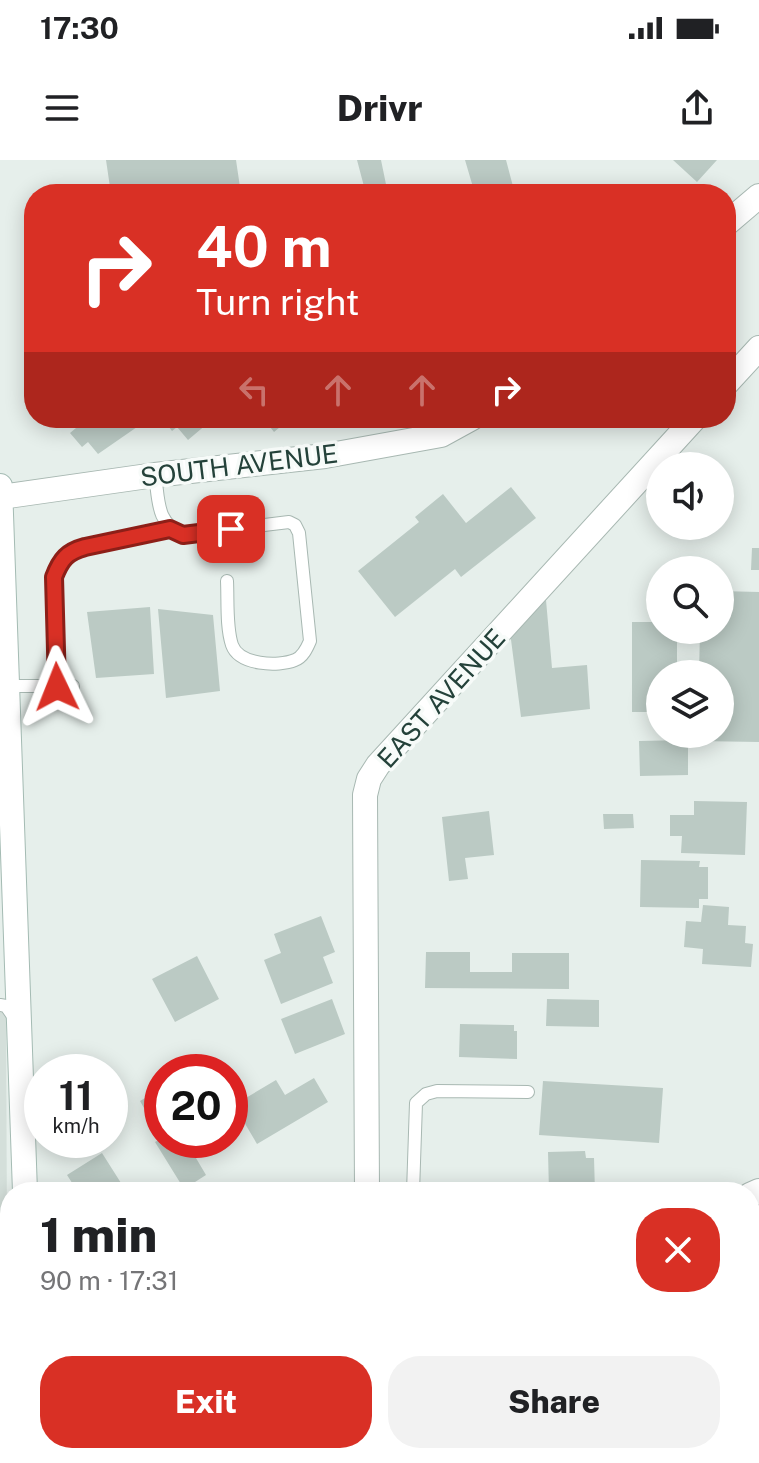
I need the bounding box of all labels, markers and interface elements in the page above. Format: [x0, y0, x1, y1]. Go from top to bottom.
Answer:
text: 17:30 [40, 10, 119, 46]
icon: menu [40, 86, 84, 130]
icon: share [675, 86, 719, 130]
text: Drivr [337, 87, 422, 129]
text: 40 m [196, 214, 332, 280]
icon: right [64, 216, 168, 320]
text: Turn right [196, 281, 359, 323]
icon: left [232, 368, 276, 412]
icon: ahead [316, 368, 360, 412]
icon: ahead [400, 368, 444, 412]
icon: right [484, 368, 528, 412]
street label: SOUTH AVENUE [138, 438, 340, 492]
map controls [646, 452, 734, 748]
button: sound [646, 452, 734, 540]
pin [197, 495, 265, 563]
icon: arrive [209, 507, 253, 551]
button: search [646, 556, 734, 644]
street label: EAST AVENUE [371, 622, 511, 774]
position arrow [15, 645, 99, 729]
button: layers [646, 660, 734, 748]
speed limit sign: 20 [144, 1054, 248, 1158]
text: 11 [59, 1072, 93, 1119]
text: km/h [52, 1114, 100, 1138]
text: 1 min [40, 1206, 157, 1263]
button: close [636, 1208, 720, 1292]
text: 90 m · 17:31 [40, 1265, 178, 1296]
button: Exit [40, 1356, 372, 1448]
button: Share [388, 1356, 720, 1448]

